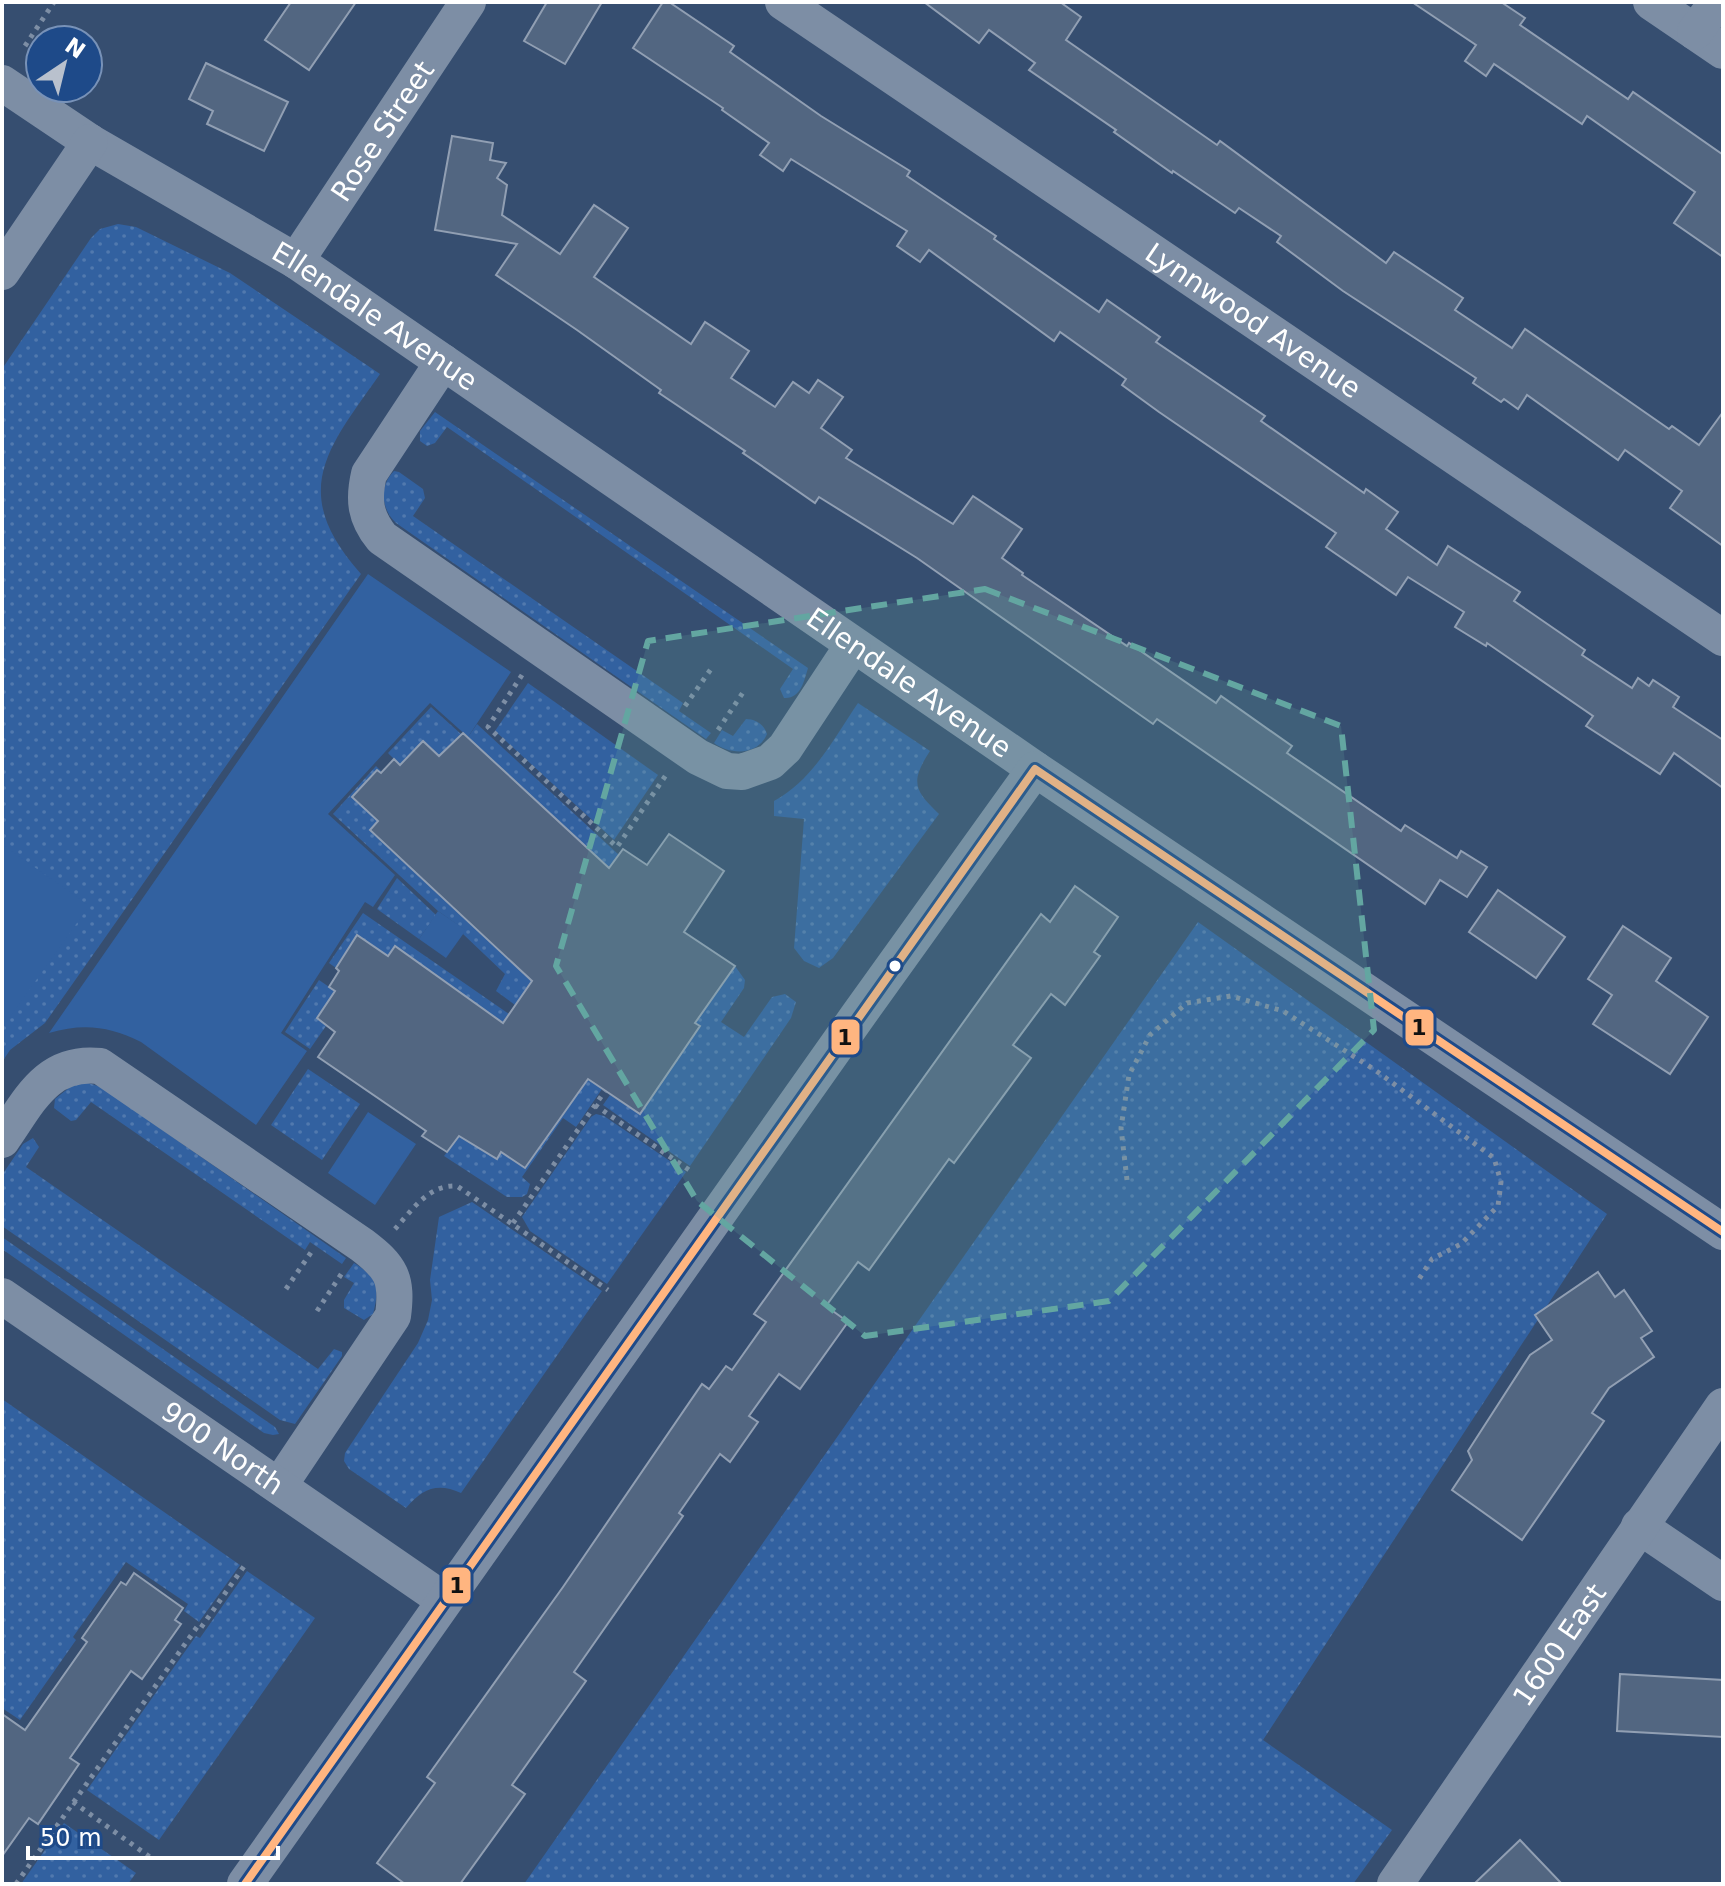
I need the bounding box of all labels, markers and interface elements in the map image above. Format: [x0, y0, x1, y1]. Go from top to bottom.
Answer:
north arrow [24, 24, 104, 104]
text: N [60, 33, 90, 64]
street label: Rose Street [324, 55, 441, 207]
street label: Ellendale Avenue [267, 234, 484, 397]
street label: Lynnwood Avenue [1139, 236, 1367, 405]
street label: Ellendale Avenue [801, 601, 1018, 764]
unlabelled marker [887, 958, 903, 974]
line badge: 1 [1404, 1008, 1435, 1047]
text: 1 [1411, 1015, 1427, 1040]
line badge: 1 [830, 1018, 861, 1056]
text: 1 [837, 1025, 853, 1050]
street label: 900 North [155, 1394, 290, 1501]
line badge: 1 [441, 1566, 472, 1605]
text: 1 [449, 1573, 465, 1598]
street label: 1600 East [1506, 1578, 1612, 1712]
scale bar [28, 1810, 278, 1860]
text: 50 m [40, 1824, 102, 1852]

